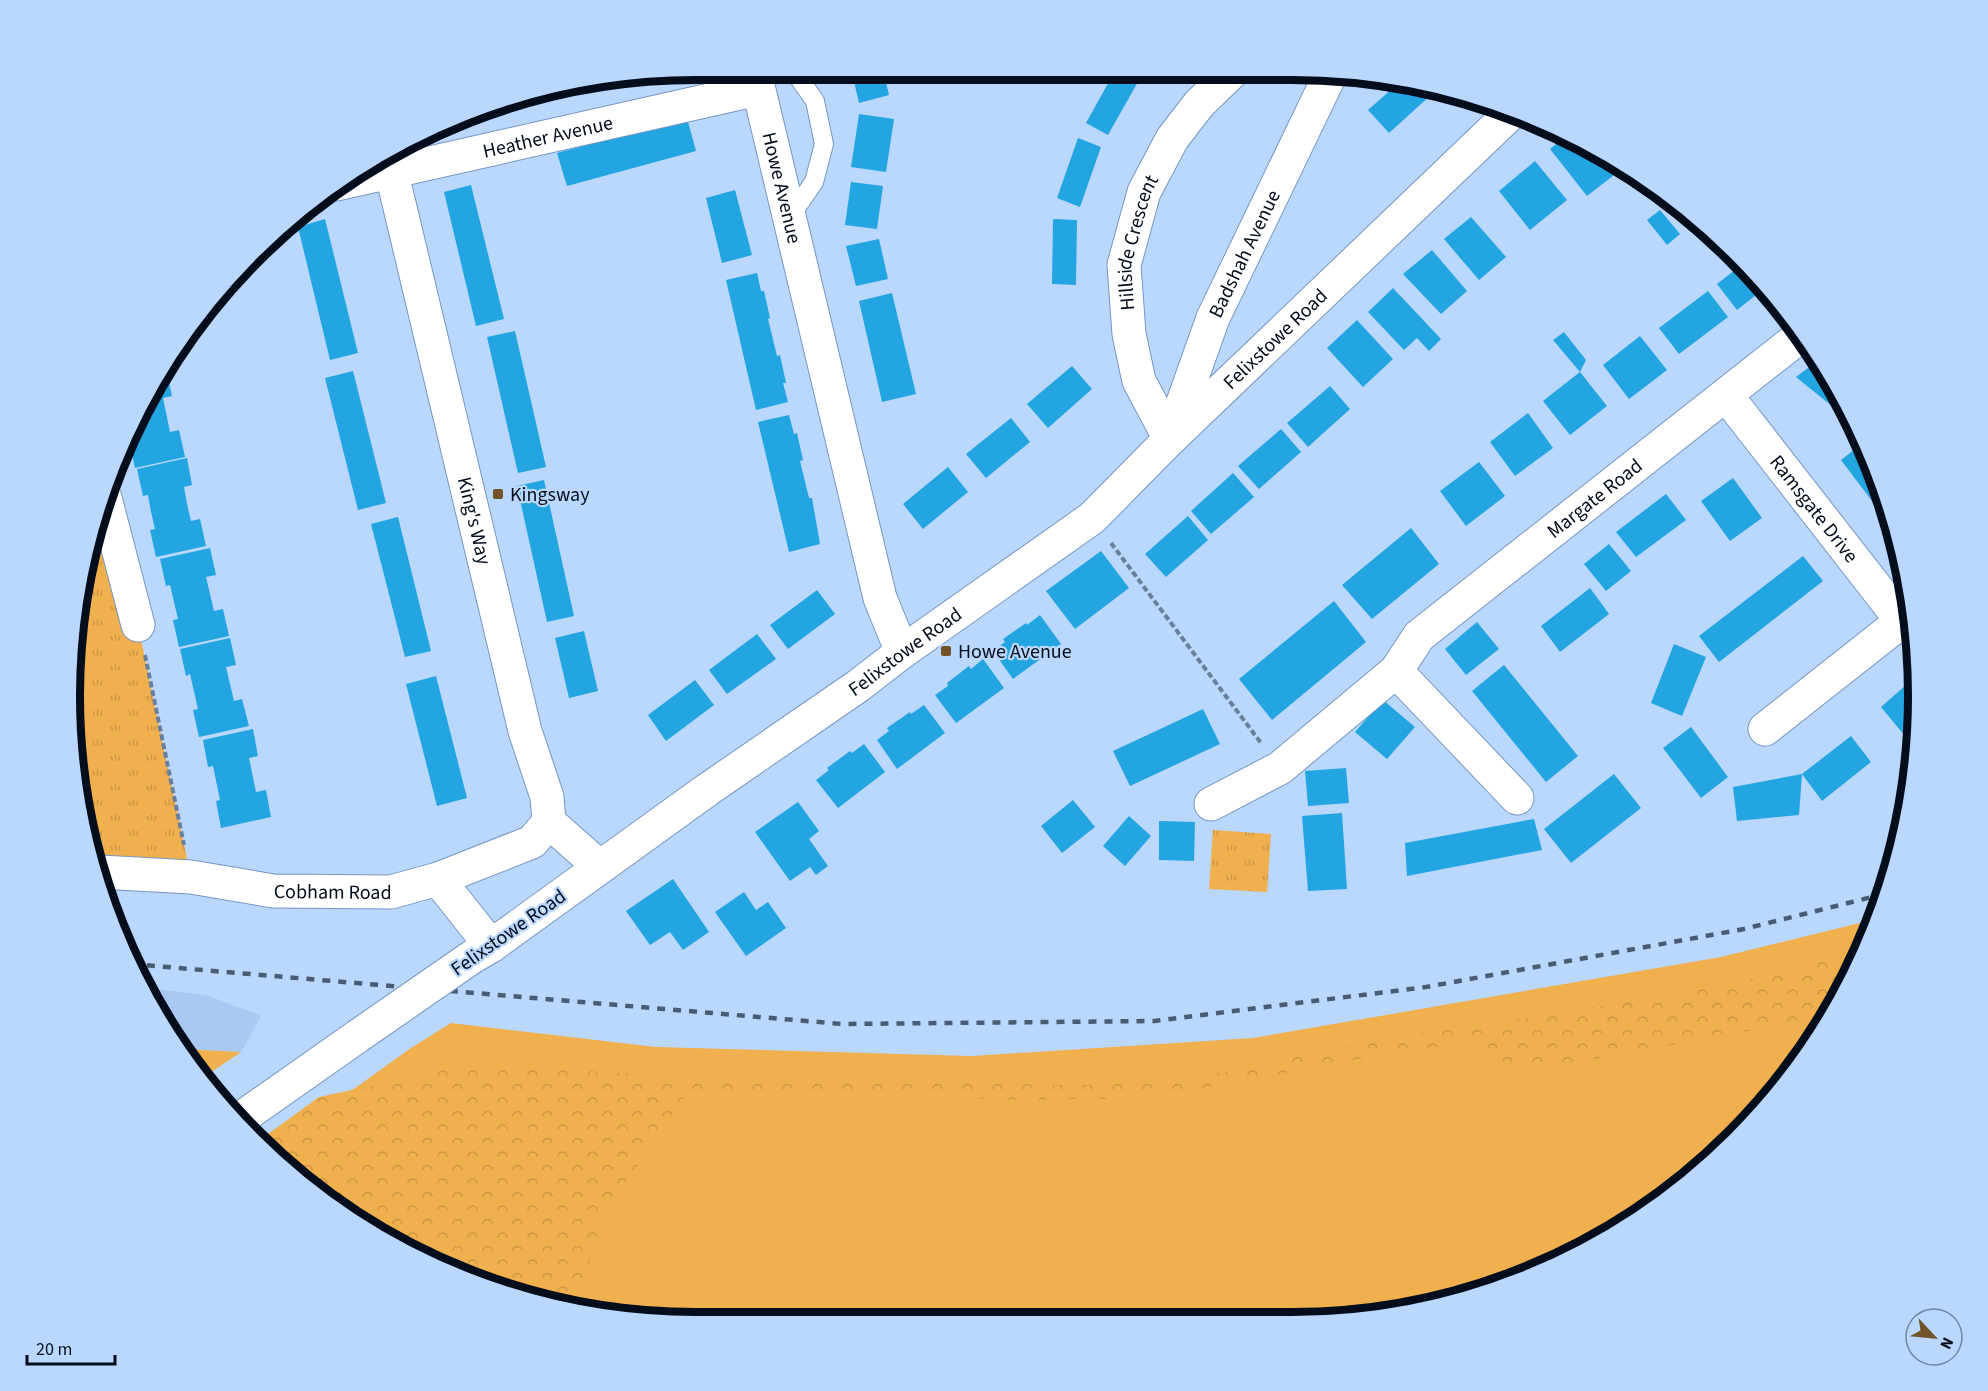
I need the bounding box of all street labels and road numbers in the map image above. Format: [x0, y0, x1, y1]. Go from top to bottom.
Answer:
street label: Heather Avenue [480, 109, 616, 166]
street label: Howe Avenue [754, 129, 808, 247]
street label: Hillside Crescent [1110, 170, 1166, 311]
street label: Badshah Avenue [1202, 185, 1288, 323]
street label: Felixstowe Road [1217, 283, 1334, 396]
street label: Ramsgate Drive [1763, 449, 1865, 569]
street label: Margate Road [1541, 453, 1649, 545]
street label: King's Way [450, 474, 498, 568]
street label: Felixstowe Road [843, 601, 968, 704]
street label: Cobham Road [274, 878, 392, 907]
street label: Felixstowe Road [445, 883, 572, 983]

